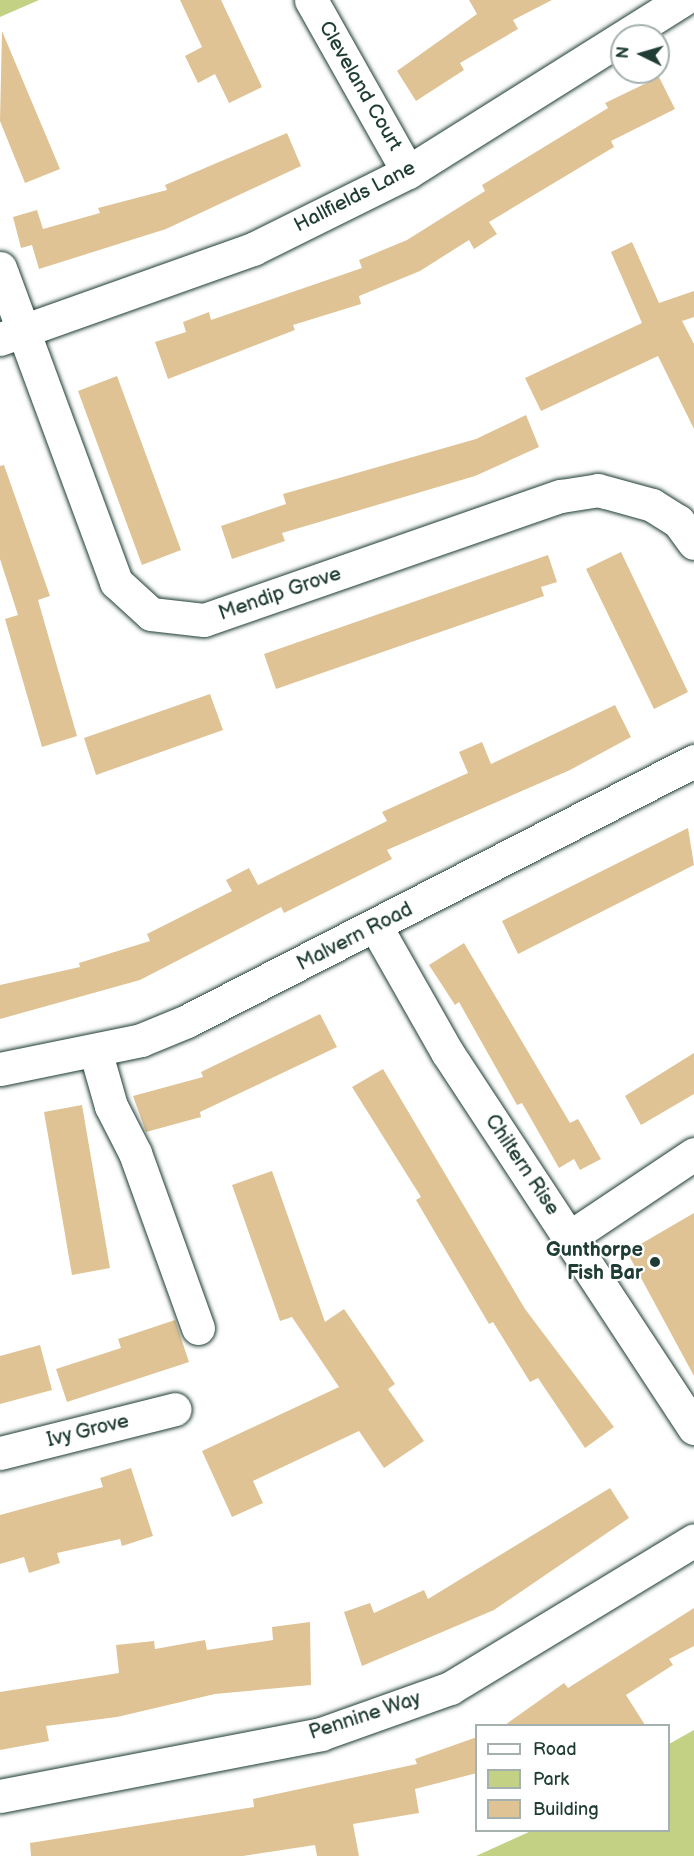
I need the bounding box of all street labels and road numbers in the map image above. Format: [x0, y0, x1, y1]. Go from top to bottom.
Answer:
street label: Cleveland Court [313, 17, 407, 155]
street label: Hallfields Lane [290, 156, 420, 238]
street label: Mendip Grove [216, 562, 344, 626]
street label: Malvern Road [293, 898, 417, 976]
street label: Chiltern Rise [480, 1110, 564, 1220]
street label: Ivy Grove [44, 1409, 132, 1453]
street label: Pennine Way [306, 1687, 424, 1745]

